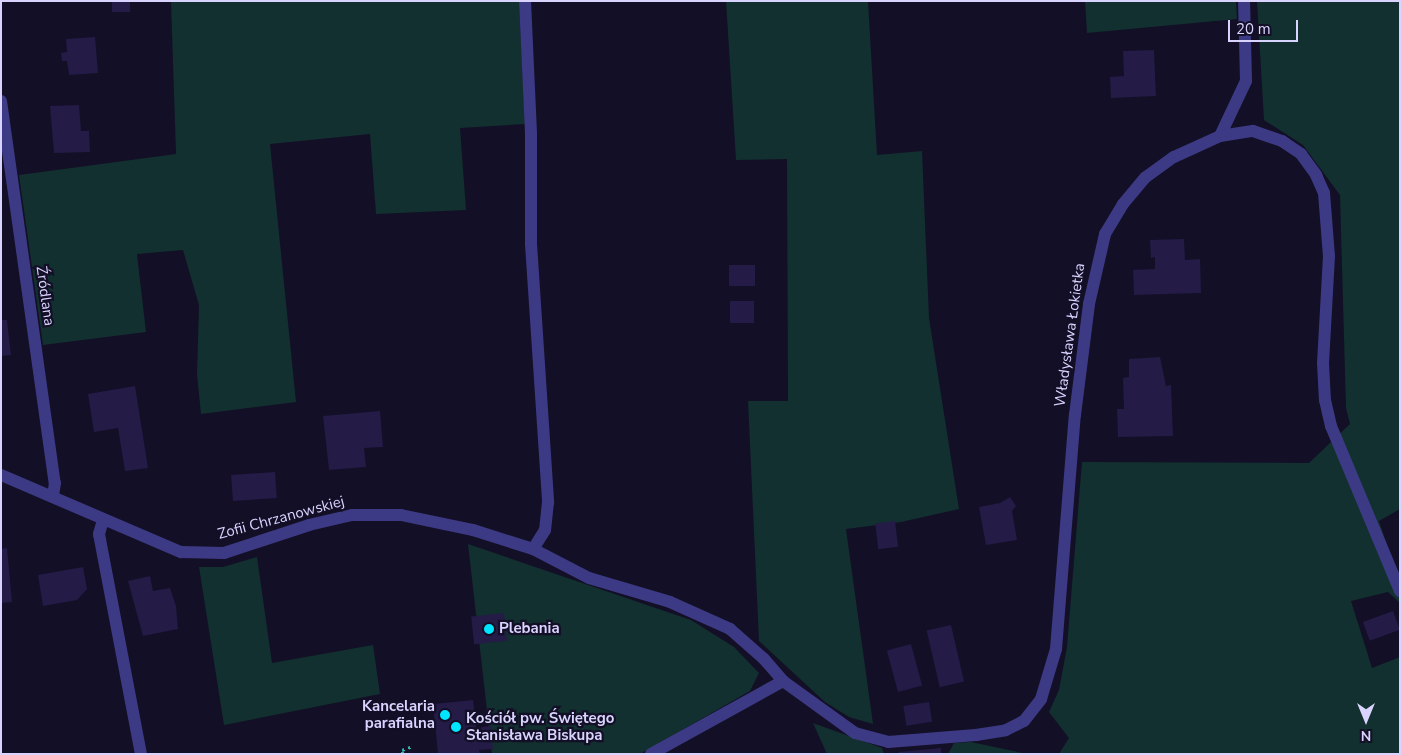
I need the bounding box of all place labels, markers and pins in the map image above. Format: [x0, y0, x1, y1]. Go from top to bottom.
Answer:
place label: Plebania [499, 620, 560, 638]
marker: Plebania [483, 623, 495, 635]
place label: Kancelaria parafialna [362, 697, 435, 732]
marker: Kancelaria parafialna [439, 709, 451, 721]
place label: Kościół pw. Świętego Stanisława Biskupa [466, 709, 614, 744]
marker: Kościół pw. Świętego Stanisława Biskupa [450, 721, 462, 733]

